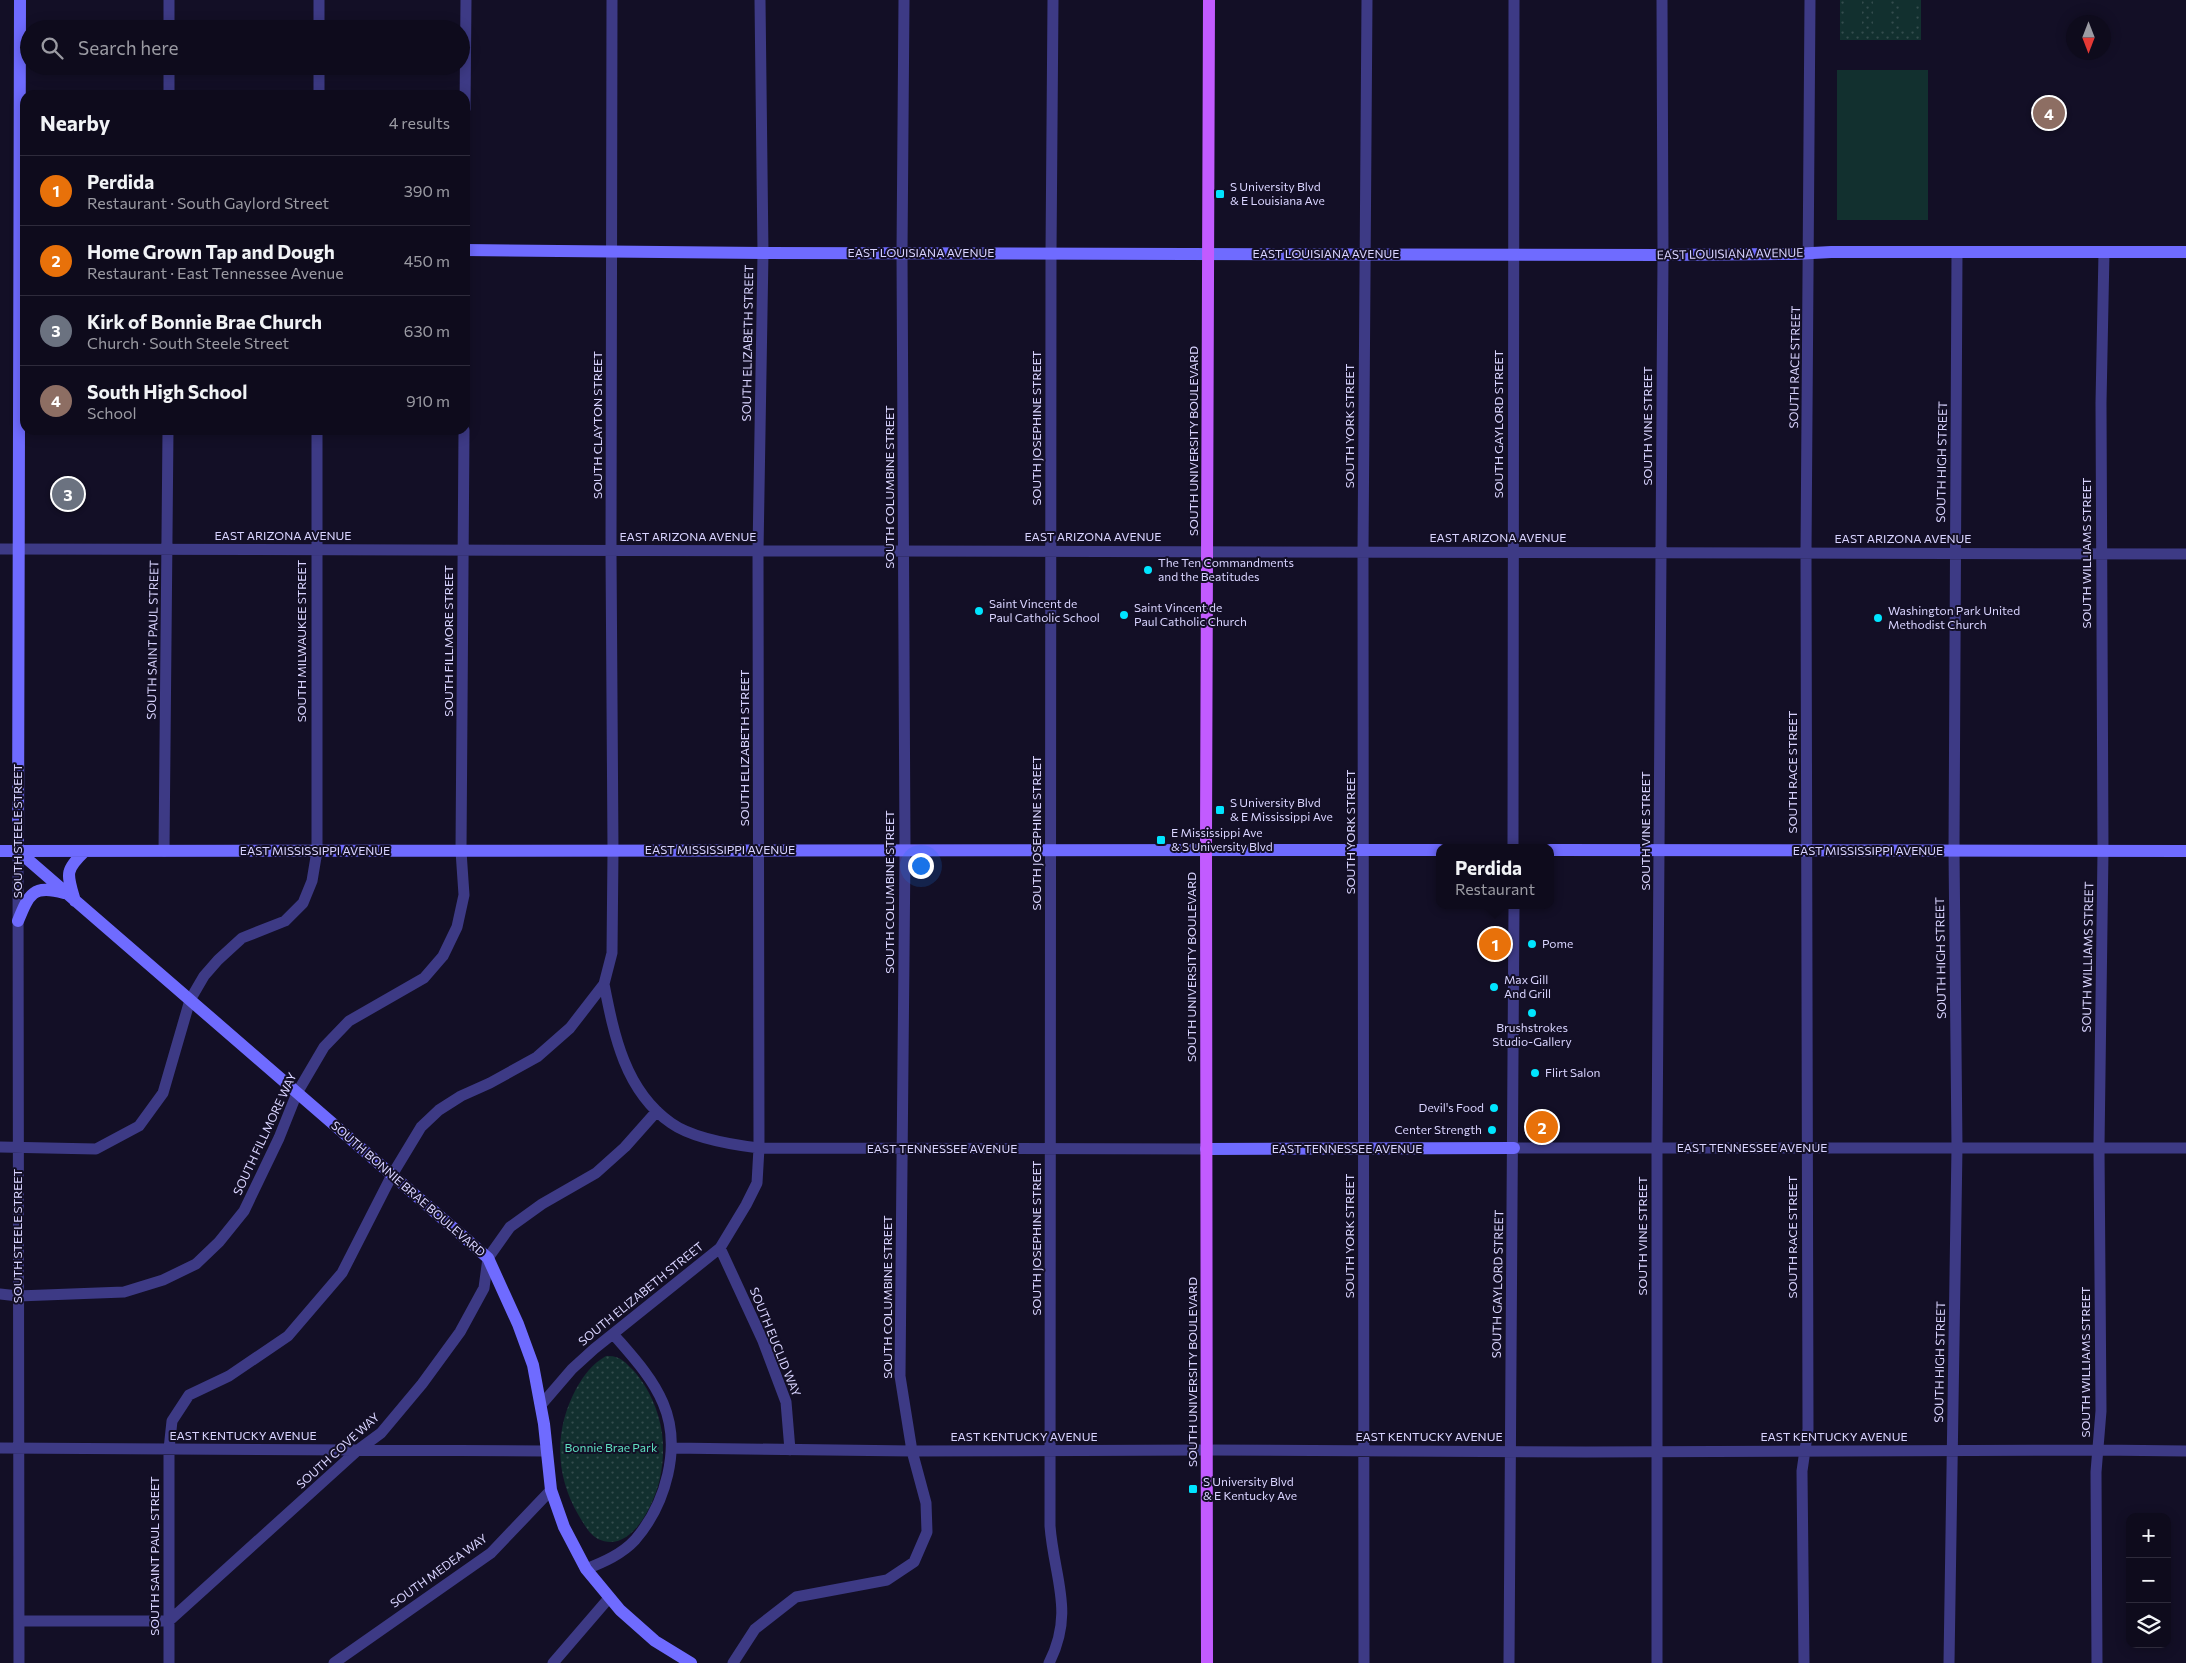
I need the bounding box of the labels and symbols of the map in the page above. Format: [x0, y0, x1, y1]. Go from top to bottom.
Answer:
north arrow [2066, 15, 2111, 60]
pin: 4 [2033, 94, 2065, 132]
place label: S University Blvd & E Louisiana Ave [1230, 179, 1325, 207]
marker: S University Blvd & E Louisiana Ave [1214, 188, 1226, 200]
street label: EAST LOUISIANA AVENUE [848, 245, 994, 259]
street label: EAST LOUISIANA AVENUE [1656, 245, 1804, 261]
street label: EAST LOUISIANA AVENUE [1253, 246, 1399, 260]
street label: SOUTH ELIZABETH STREET [739, 264, 755, 421]
street label: SOUTH RACE STREET [1786, 305, 1802, 428]
street label: SOUTH UNIVERSITY BOULEVARD [1186, 346, 1200, 536]
street label: SOUTH GAYLORD STREET [1491, 349, 1505, 498]
street label: SOUTH JOSEPHINE STREET [1029, 350, 1044, 505]
street label: SOUTH CLAYTON STREET [590, 351, 604, 499]
street label: SOUTH YORK STREET [1342, 363, 1356, 488]
street label: SOUTH VINE STREET [1640, 366, 1654, 486]
street label: SOUTH HIGH STREET [1933, 401, 1949, 523]
street label: SOUTH COLUMBINE STREET [882, 405, 896, 569]
pin: 3 [52, 475, 84, 513]
street label: SOUTH WILLIAMS STREET [2079, 477, 2093, 628]
street label: EAST ARIZONA AVENUE [215, 528, 351, 542]
street label: EAST ARIZONA AVENUE [620, 529, 756, 543]
street label: EAST ARIZONA AVENUE [1025, 529, 1161, 543]
street label: EAST ARIZONA AVENUE [1430, 530, 1566, 544]
street label: EAST ARIZONA AVENUE [1835, 531, 1971, 545]
place label: The Ten Commandments and the Beatitudes [1158, 555, 1294, 583]
street label: SOUTH MILWAUKEE STREET [294, 559, 308, 722]
street label: SOUTH SAINT PAUL STREET [144, 560, 160, 720]
marker: The Ten Commandments and the Beatitudes [1142, 564, 1154, 576]
street label: SOUTH FILLMORE STREET [441, 565, 455, 717]
place label: Saint Vincent de Paul Catholic School [989, 596, 1100, 624]
place label: Saint Vincent de Paul Catholic Church [1134, 600, 1247, 628]
place label: Washington Park United Methodist Church [1888, 603, 2020, 631]
marker: Saint Vincent de Paul Catholic School [973, 605, 985, 617]
marker: Saint Vincent de Paul Catholic Church [1118, 609, 1130, 621]
marker: Washington Park United Methodist Church [1872, 612, 1884, 624]
street label: SOUTH ELIZABETH STREET [737, 669, 751, 826]
street label: SOUTH RACE STREET [1785, 710, 1799, 833]
street label: SOUTH JOSEPHINE STREET [1029, 755, 1044, 910]
street label: SOUTH STEELE STREET [10, 764, 24, 898]
street label: SOUTH YORK STREET [1343, 769, 1357, 894]
street label: SOUTH VINE STREET [1638, 771, 1652, 891]
place label: S University Blvd & E Mississippi Ave [1230, 795, 1333, 823]
marker: S University Blvd & E Mississippi Ave [1214, 804, 1226, 816]
street label: SOUTH COLUMBINE STREET [882, 810, 896, 974]
place label: E Mississippi Ave & S University Blvd [1171, 825, 1273, 853]
marker: E Mississippi Ave & S University Blvd [1155, 834, 1167, 846]
street label: EAST MISSISSIPPI AVENUE [645, 842, 795, 856]
street label: EAST MISSISSIPPI AVENUE [240, 843, 390, 857]
street label: EAST MISSISSIPPI AVENUE [1793, 843, 1943, 857]
your location [908, 853, 934, 879]
street label: SOUTH UNIVERSITY BOULEVARD [1184, 872, 1198, 1062]
street label: SOUTH WILLIAMS STREET [2079, 881, 2095, 1033]
street label: SOUTH HIGH STREET [1932, 897, 1948, 1019]
pin: 1 [1479, 925, 1511, 963]
place label: Pome [1542, 936, 1573, 950]
marker: Pome [1526, 938, 1538, 950]
place label: Max Gill And Grill [1504, 972, 1551, 1000]
marker: Max Gill And Grill [1488, 981, 1500, 993]
marker: Brushstrokes Studio-Gallery [1526, 1007, 1538, 1019]
place label: Brushstrokes Studio-Gallery [1492, 1020, 1572, 1048]
place label: Flirt Salon [1545, 1065, 1600, 1079]
marker: Flirt Salon [1529, 1067, 1541, 1079]
street label: SOUTH FILLMORE WAY [230, 1070, 299, 1197]
place label: Devil's Food [1419, 1100, 1484, 1114]
marker: Devil's Food [1488, 1102, 1500, 1114]
pin: 2 [1526, 1108, 1558, 1146]
street label: SOUTH BONNIE BRAE BOULEVARD [329, 1118, 489, 1259]
place label: Center Strength [1394, 1122, 1482, 1136]
marker: Center Strength [1486, 1124, 1498, 1136]
street label: EAST TENNESSEE AVENUE [1677, 1140, 1827, 1154]
street label: EAST TENNESSEE AVENUE [867, 1141, 1017, 1155]
street label: EAST TENNESSEE AVENUE [1272, 1141, 1422, 1155]
street label: SOUTH JOSEPHINE STREET [1029, 1160, 1044, 1315]
street label: SOUTH STEELE STREET [10, 1169, 24, 1303]
street label: SOUTH YORK STREET [1342, 1173, 1356, 1298]
street label: SOUTH RACE STREET [1785, 1175, 1799, 1298]
street label: SOUTH VINE STREET [1635, 1176, 1649, 1296]
street label: SOUTH GAYLORD STREET [1489, 1209, 1505, 1358]
street label: SOUTH COLUMBINE STREET [880, 1215, 894, 1379]
street label: SOUTH ELIZABETH STREET [575, 1238, 706, 1348]
street label: SOUTH UNIVERSITY BOULEVARD [1185, 1277, 1199, 1467]
street label: SOUTH EUCLID WAY [748, 1285, 804, 1398]
street label: SOUTH WILLIAMS STREET [2078, 1286, 2092, 1437]
street label: SOUTH HIGH STREET [1931, 1301, 1947, 1423]
street label: SOUTH COVE WAY [293, 1409, 382, 1491]
street label: EAST KENTUCKY AVENUE [169, 1428, 317, 1442]
street label: EAST KENTUCKY AVENUE [950, 1429, 1098, 1443]
street label: EAST KENTUCKY AVENUE [1355, 1429, 1503, 1443]
street label: EAST KENTUCKY AVENUE [1760, 1429, 1908, 1443]
park label: Bonnie Brae Park [565, 1440, 658, 1454]
place label: S University Blvd & E Kentucky Ave [1203, 1474, 1297, 1502]
street label: SOUTH SAINT PAUL STREET [147, 1476, 161, 1636]
marker: S University Blvd & E Kentucky Ave [1187, 1483, 1199, 1495]
street label: SOUTH MEDEA WAY [387, 1530, 490, 1610]

